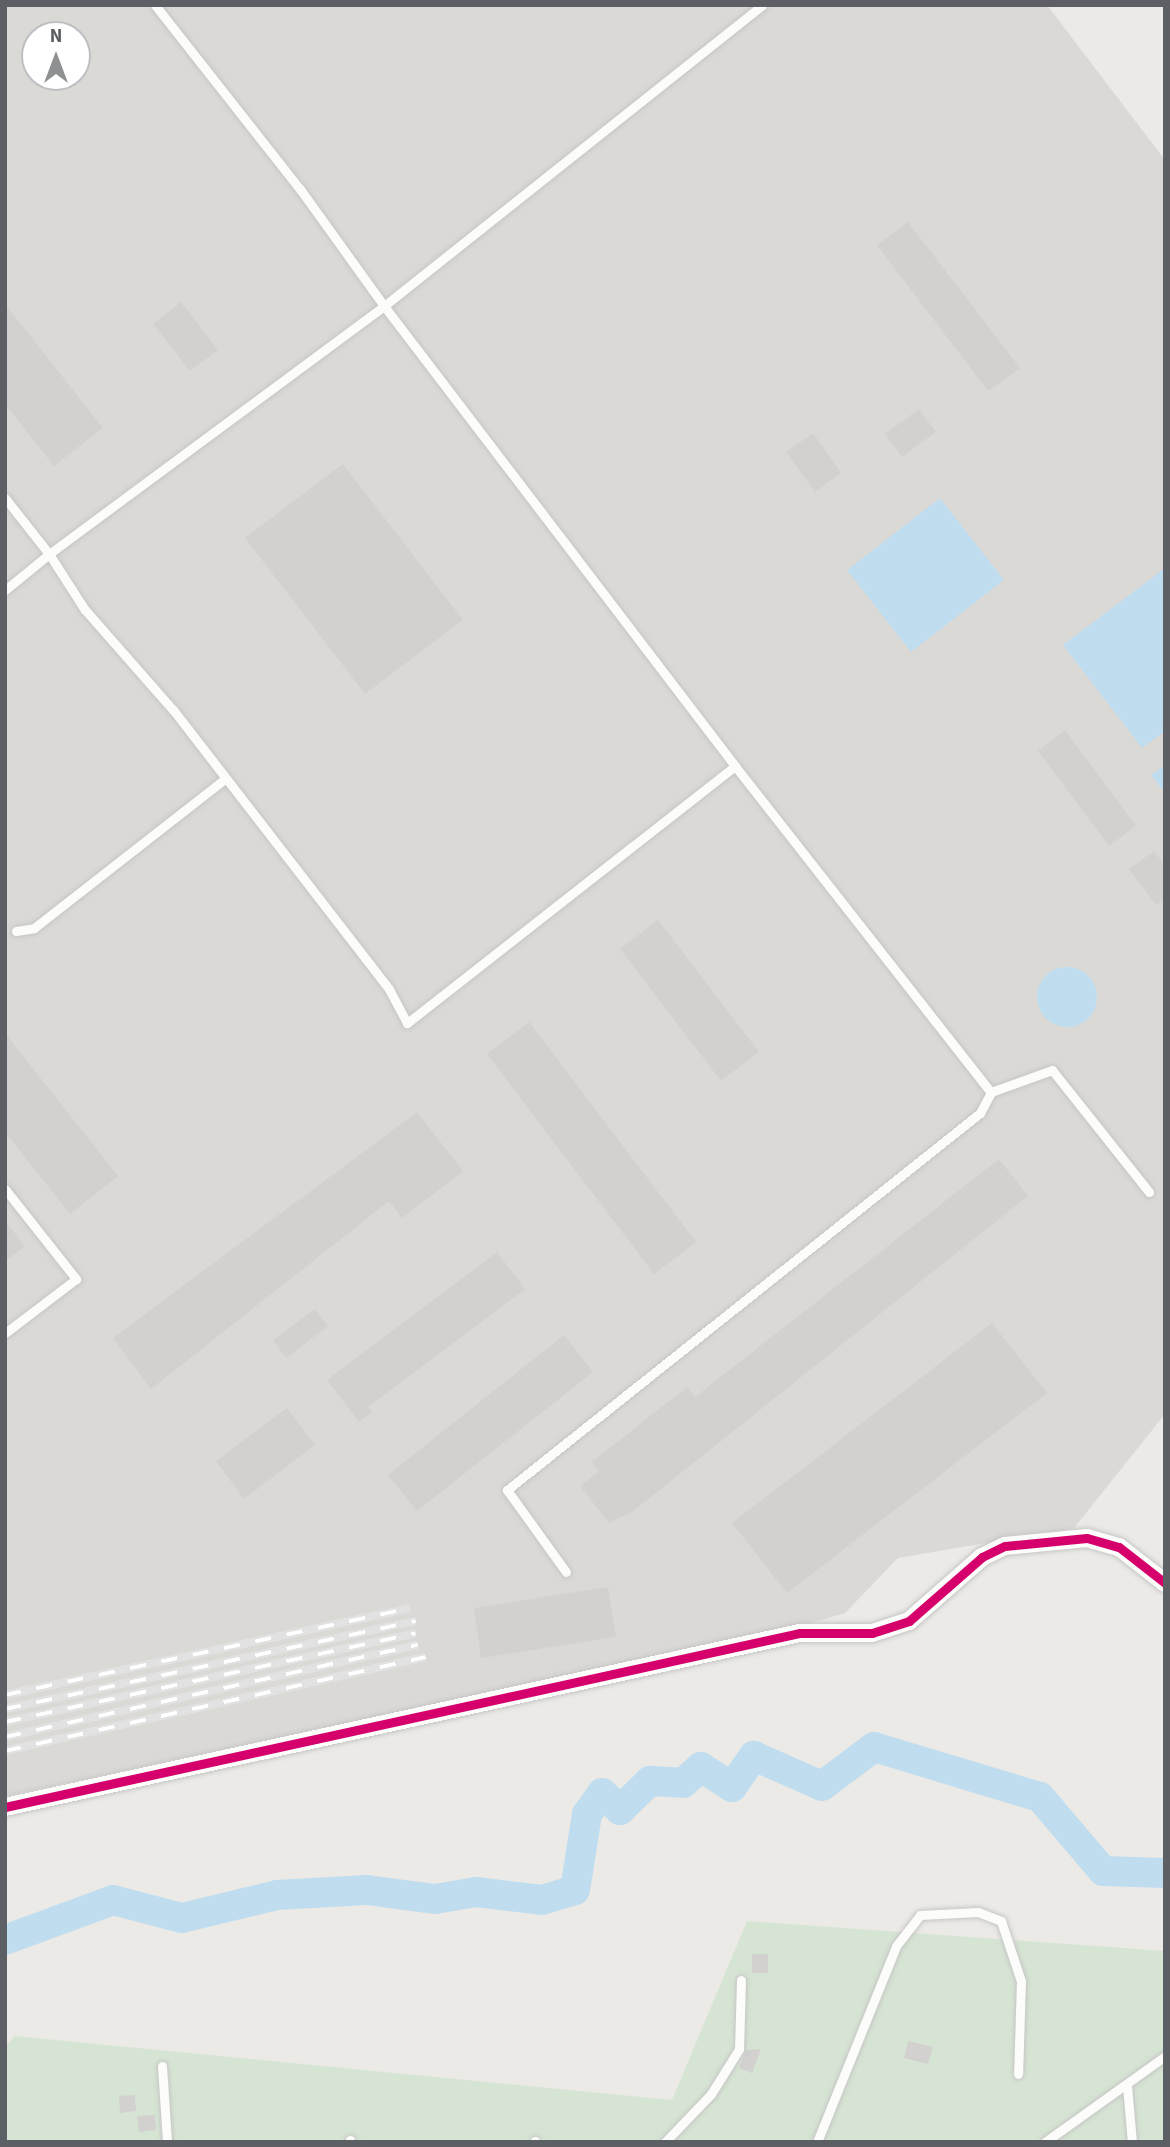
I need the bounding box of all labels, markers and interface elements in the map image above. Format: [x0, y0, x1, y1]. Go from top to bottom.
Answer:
north arrow [21, 21, 91, 91]
text: N [50, 23, 62, 50]

